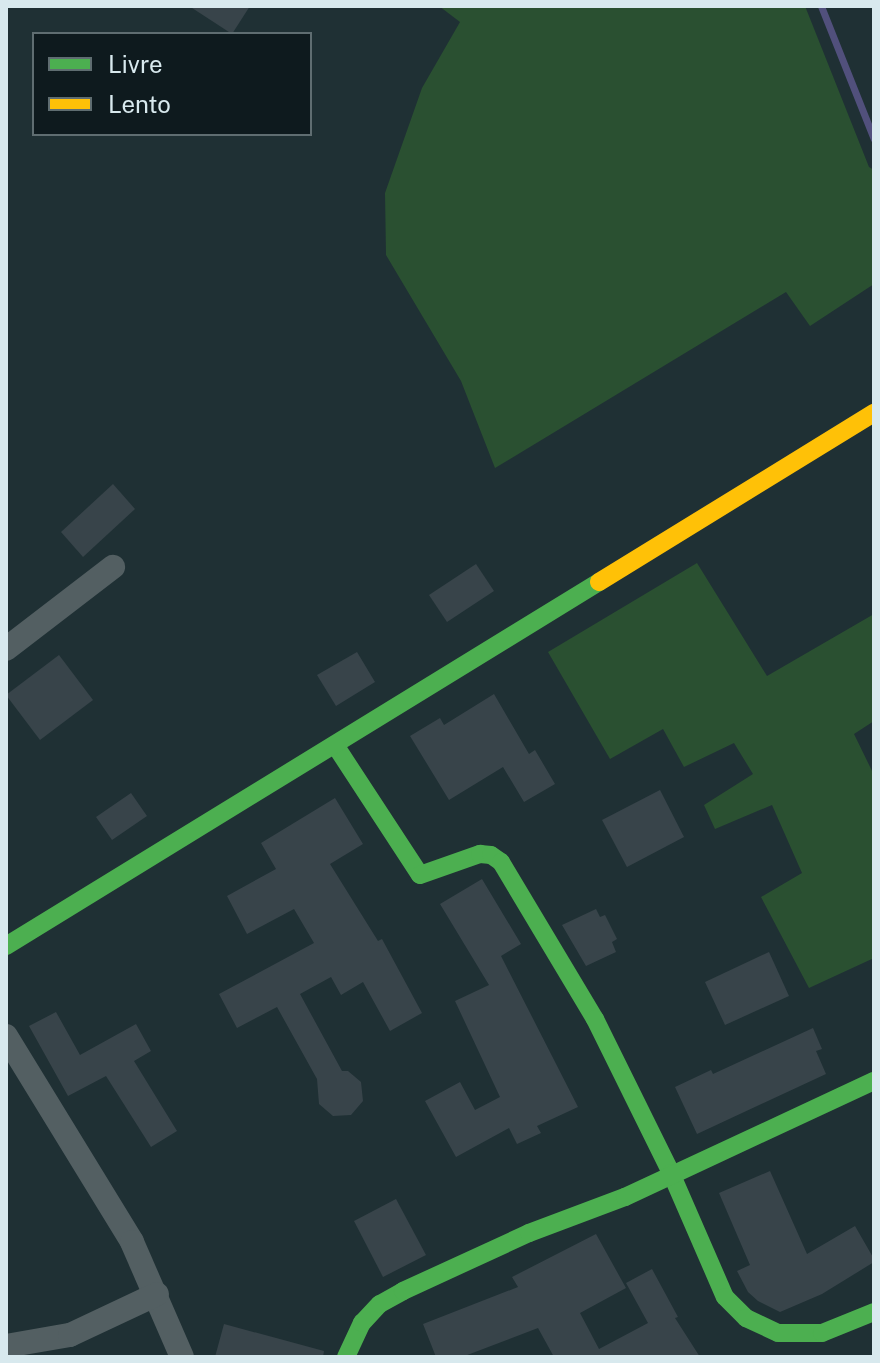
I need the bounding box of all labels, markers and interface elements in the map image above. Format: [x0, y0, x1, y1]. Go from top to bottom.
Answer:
legend [32, 32, 312, 136]
text: Livre [108, 50, 163, 78]
text: Lento [108, 90, 171, 118]

